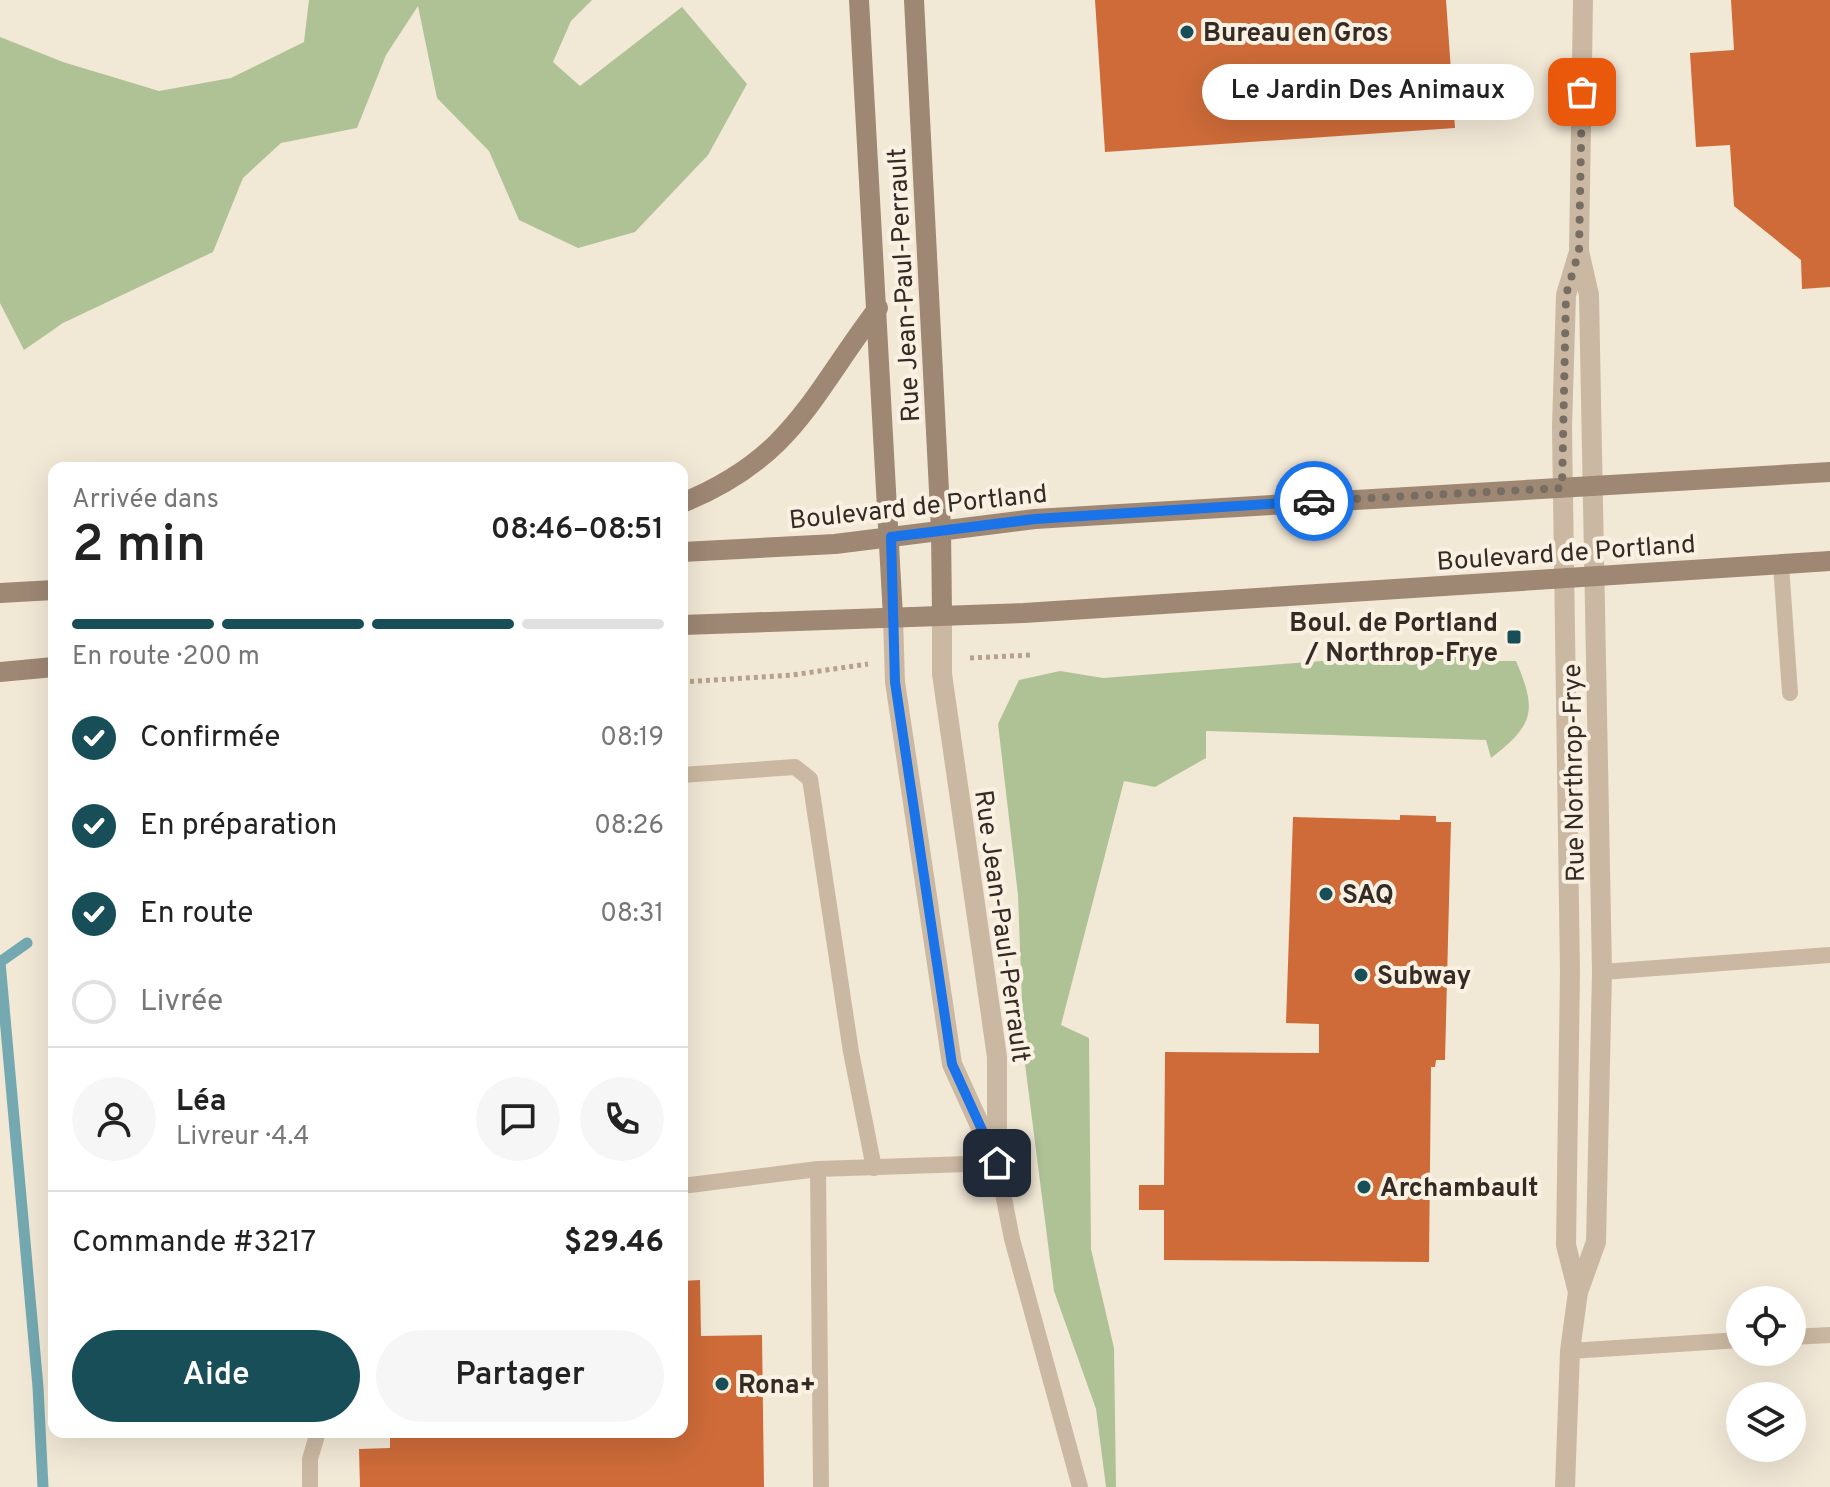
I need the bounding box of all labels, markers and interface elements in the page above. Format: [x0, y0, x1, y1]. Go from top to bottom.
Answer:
place label: Bureau en Gros [1203, 18, 1389, 51]
marker: Bureau en Gros [1178, 23, 1196, 41]
pin [1548, 58, 1616, 126]
callout: Le Jardin Des Animaux [1202, 64, 1534, 120]
icon: bag [1560, 70, 1604, 114]
text: Le Jardin Des Animaux [1231, 75, 1505, 108]
street label: Rue Jean-Paul-Perrault [882, 147, 929, 423]
courier [1274, 461, 1354, 541]
street label: Boulevard de Portland [787, 479, 1049, 538]
icon: car [1292, 479, 1336, 523]
text: Arrivée dans [72, 484, 219, 517]
text: 08:46–08:51 [491, 512, 664, 549]
text: 2 min [72, 514, 206, 580]
street label: Boulevard de Portland [1436, 529, 1697, 580]
place label: Boul. de Portland / Northrop-Frye [1289, 608, 1498, 671]
marker: Boul. de Portland / Northrop-Frye [1505, 628, 1523, 646]
text: En route · 200 m [72, 641, 260, 674]
street label: Rue Northrop-Frye [1557, 663, 1594, 883]
icon: check [72, 716, 116, 760]
text: Confirmée [140, 720, 280, 757]
text: 08:19 [600, 722, 664, 755]
street label: Rue Jean-Paul-Perrault [965, 788, 1036, 1065]
icon: check [72, 804, 116, 848]
text: En préparation [140, 808, 337, 845]
text: 08:26 [594, 810, 664, 843]
place label: SAQ [1342, 880, 1394, 913]
marker: SAQ [1317, 885, 1335, 903]
icon: check [72, 892, 116, 936]
text: En route [140, 896, 254, 933]
text: 08:31 [600, 898, 664, 931]
place label: Subway [1377, 961, 1472, 994]
marker: Subway [1352, 966, 1370, 984]
text: Livrée [140, 984, 223, 1021]
button: person [72, 1077, 156, 1161]
button: chat [476, 1077, 560, 1161]
button: phone [580, 1077, 664, 1161]
text: Léa [176, 1084, 226, 1121]
text: Livreur · 4.4 [176, 1121, 309, 1154]
pin [963, 1129, 1031, 1197]
icon: home [975, 1141, 1019, 1185]
place label: Archambault [1380, 1173, 1538, 1206]
marker: Archambault [1355, 1178, 1373, 1196]
text: Commande #3217 [72, 1225, 316, 1262]
text: $29.46 [564, 1225, 664, 1262]
map controls [1726, 1286, 1806, 1462]
button: locate [1726, 1286, 1806, 1366]
button: Aide [72, 1330, 360, 1422]
button: Partager [376, 1330, 664, 1422]
place label: Rona+ [738, 1370, 816, 1403]
marker: Rona+ [713, 1375, 731, 1393]
button: layers [1726, 1382, 1806, 1462]

